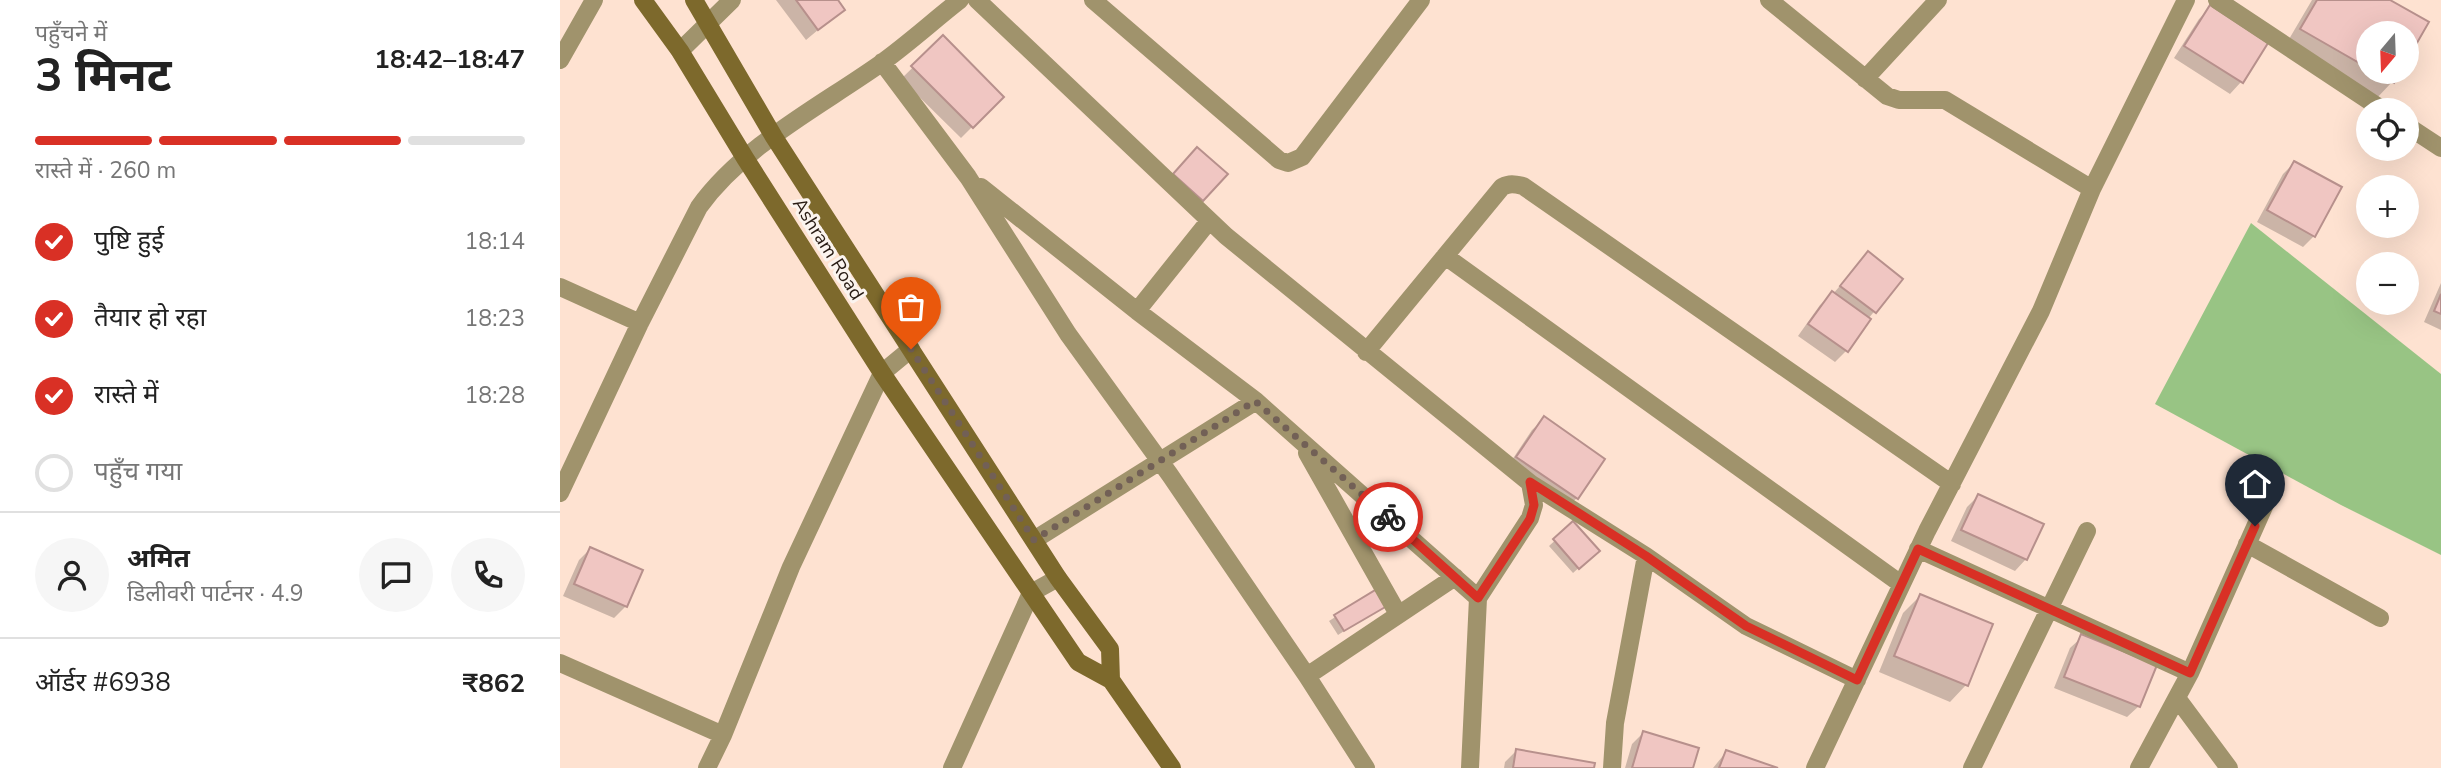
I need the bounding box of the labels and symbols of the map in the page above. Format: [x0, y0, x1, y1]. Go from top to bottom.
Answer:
north arrow [2356, 21, 2418, 84]
street label: Ashram Road [786, 193, 870, 305]
pin [881, 277, 941, 349]
pin [2225, 454, 2285, 526]
courier [1353, 482, 1423, 552]

